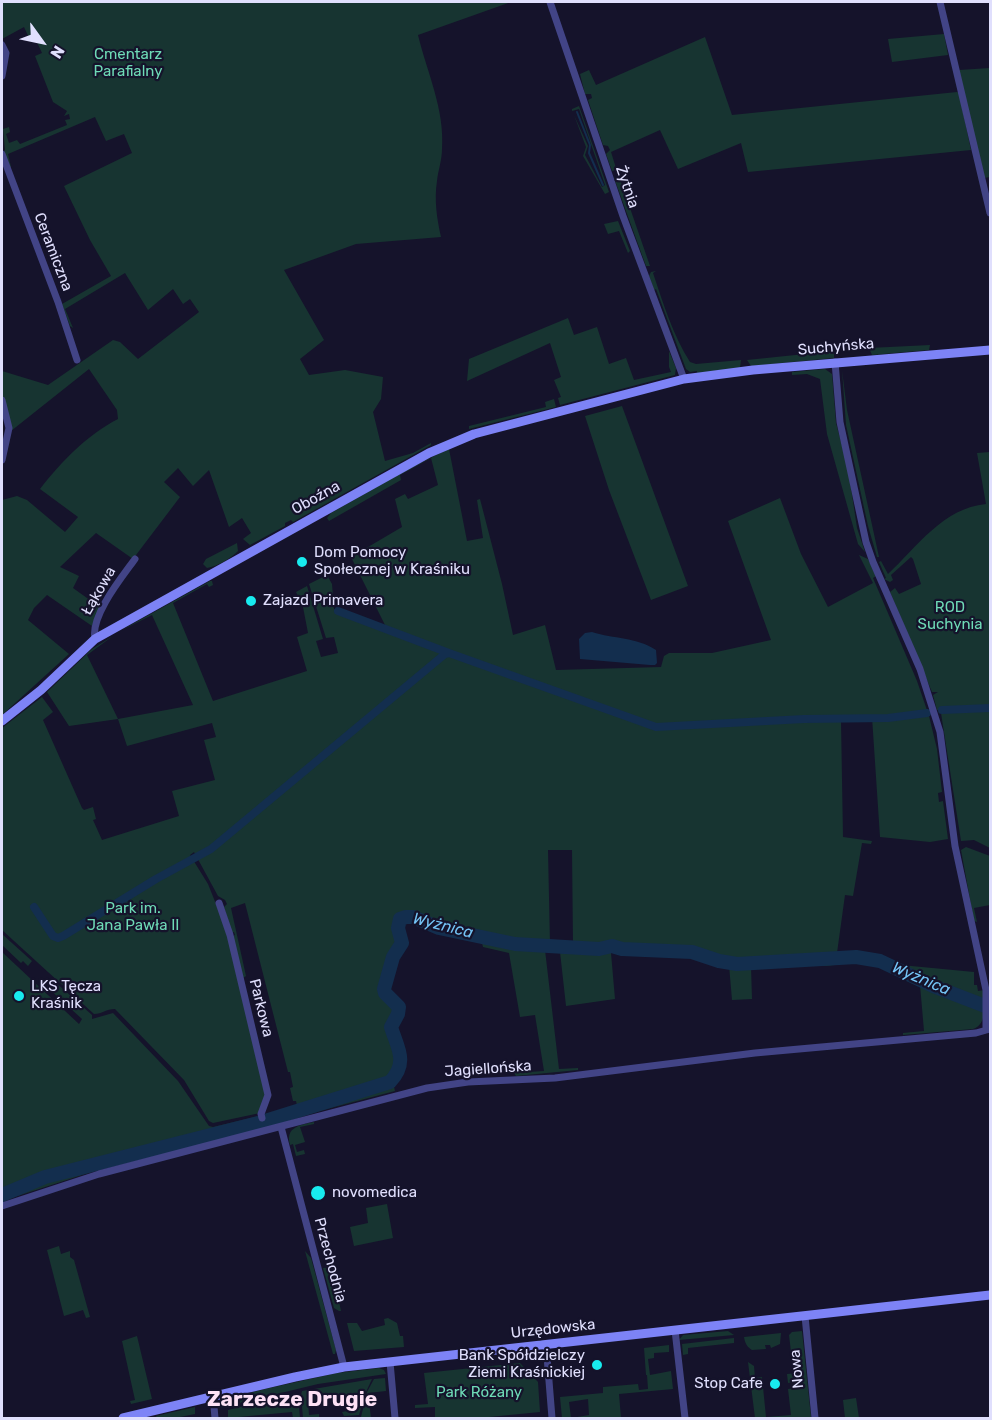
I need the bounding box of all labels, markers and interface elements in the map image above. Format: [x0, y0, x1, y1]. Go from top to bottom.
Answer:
north arrow [12, 12, 72, 72]
text: N [46, 42, 69, 62]
park label: Cmentarz Parafialny [94, 46, 162, 81]
street label: Żytnia [611, 163, 643, 211]
street label: Ceramiczna [30, 210, 76, 294]
street label: Suchyńska [797, 335, 875, 359]
street label: Oboźna [289, 477, 343, 519]
place label: Dom Pomocy Społecznej w Kraśniku [314, 544, 470, 579]
marker: Dom Pomocy Społecznej w Kraśniku [295, 555, 309, 569]
street label: Łąkowa [78, 564, 120, 618]
place label: Zajazd Primavera [263, 592, 383, 610]
marker: Zajazd Primavera [244, 594, 258, 608]
park label: ROD Suchynia [918, 599, 982, 634]
park label: Park im. Jana Pawła II [87, 900, 179, 935]
water label: Wyżnica [411, 909, 475, 943]
water label: Wyżnica [889, 958, 953, 1000]
street label: Parkowa [245, 977, 277, 1039]
place label: LKS Tęcza Kraśnik [31, 978, 101, 1013]
marker: LKS Tęcza Kraśnik [12, 989, 26, 1003]
street label: Jagiellońska [444, 1057, 532, 1081]
marker: novomedica [309, 1184, 327, 1202]
place label: novomedica [332, 1184, 417, 1202]
street label: Przechodnia [310, 1216, 350, 1304]
street label: Urzędowska [510, 1316, 596, 1342]
place label: Bank Spółdzielczy Ziemi Kraśnickiej [459, 1347, 585, 1382]
street label: Nowa [786, 1349, 808, 1389]
marker: Bank Spółdzielczy Ziemi Kraśnickiej [590, 1358, 604, 1372]
place label: Stop Cafe [694, 1375, 763, 1393]
marker: Stop Cafe [768, 1377, 782, 1391]
park label: Park Różany [436, 1384, 522, 1402]
district label: Zarzecze Drugie [207, 1387, 377, 1413]

